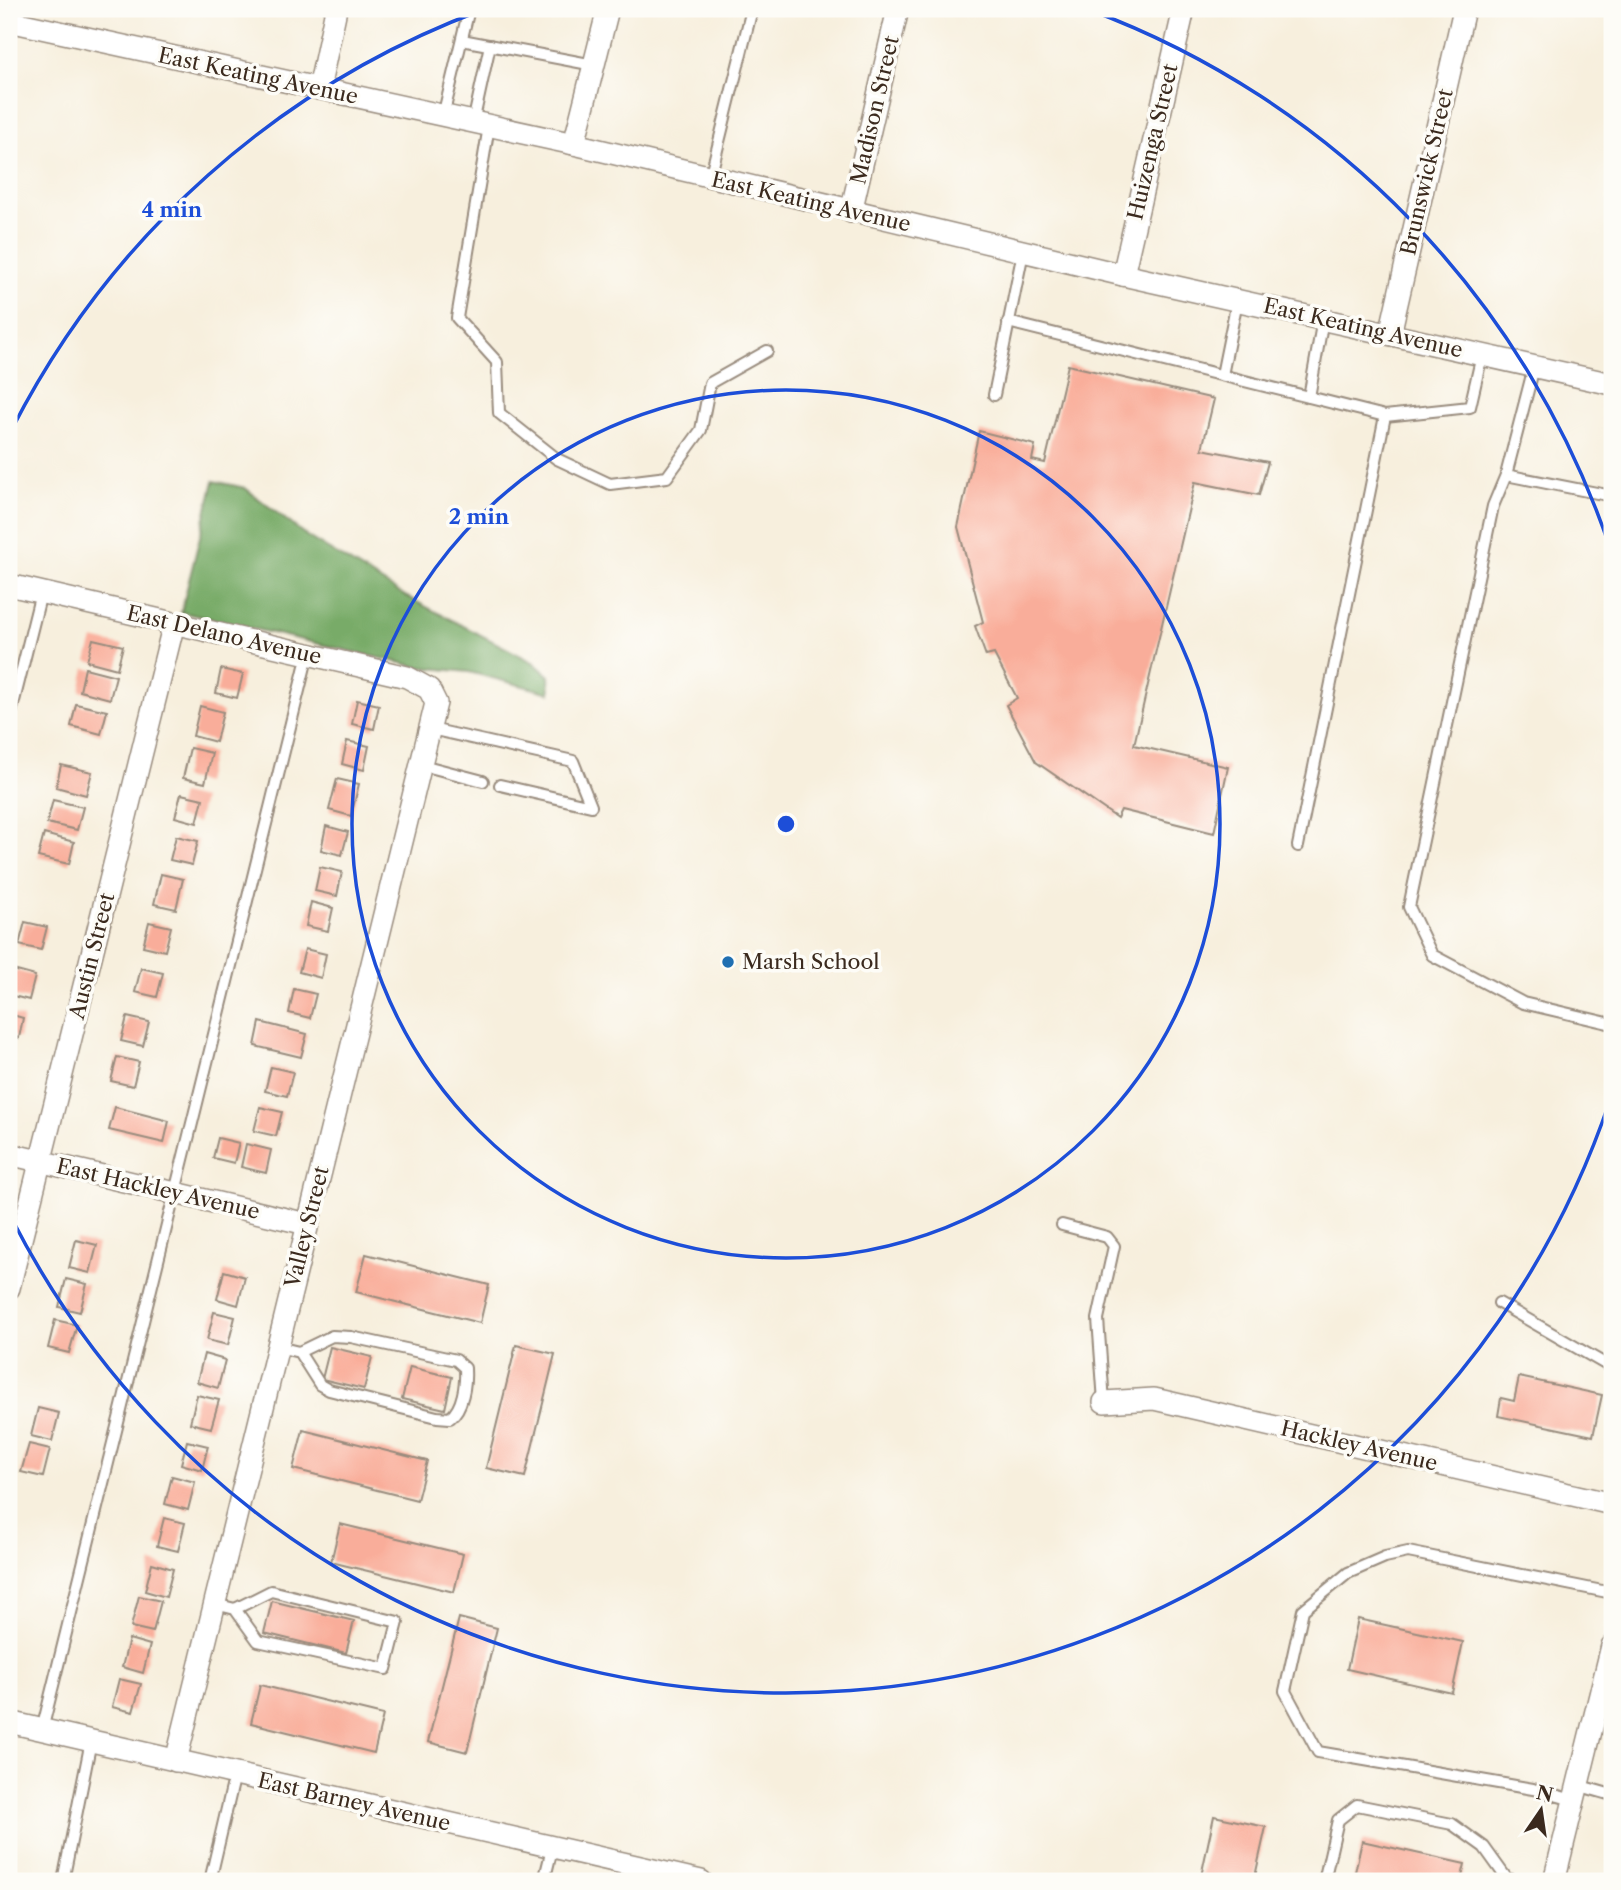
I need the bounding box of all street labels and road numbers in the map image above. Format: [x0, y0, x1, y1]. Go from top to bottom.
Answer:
street label: Madison Street [845, 33, 904, 187]
street label: East Keating Avenue [156, 42, 360, 109]
street label: Huizenga Street [1122, 61, 1183, 222]
street label: Brunswick Street [1395, 86, 1458, 258]
street label: East Keating Avenue [709, 166, 913, 237]
street label: East Keating Avenue [1261, 292, 1465, 363]
street label: East Delano Avenue [124, 600, 324, 669]
street label: Austin Street [64, 890, 119, 1023]
street label: East Hackley Avenue [54, 1153, 262, 1224]
street label: Valley Street [279, 1163, 334, 1291]
street label: Hackley Avenue [1278, 1415, 1440, 1476]
street label: East Barney Avenue [255, 1767, 453, 1836]

